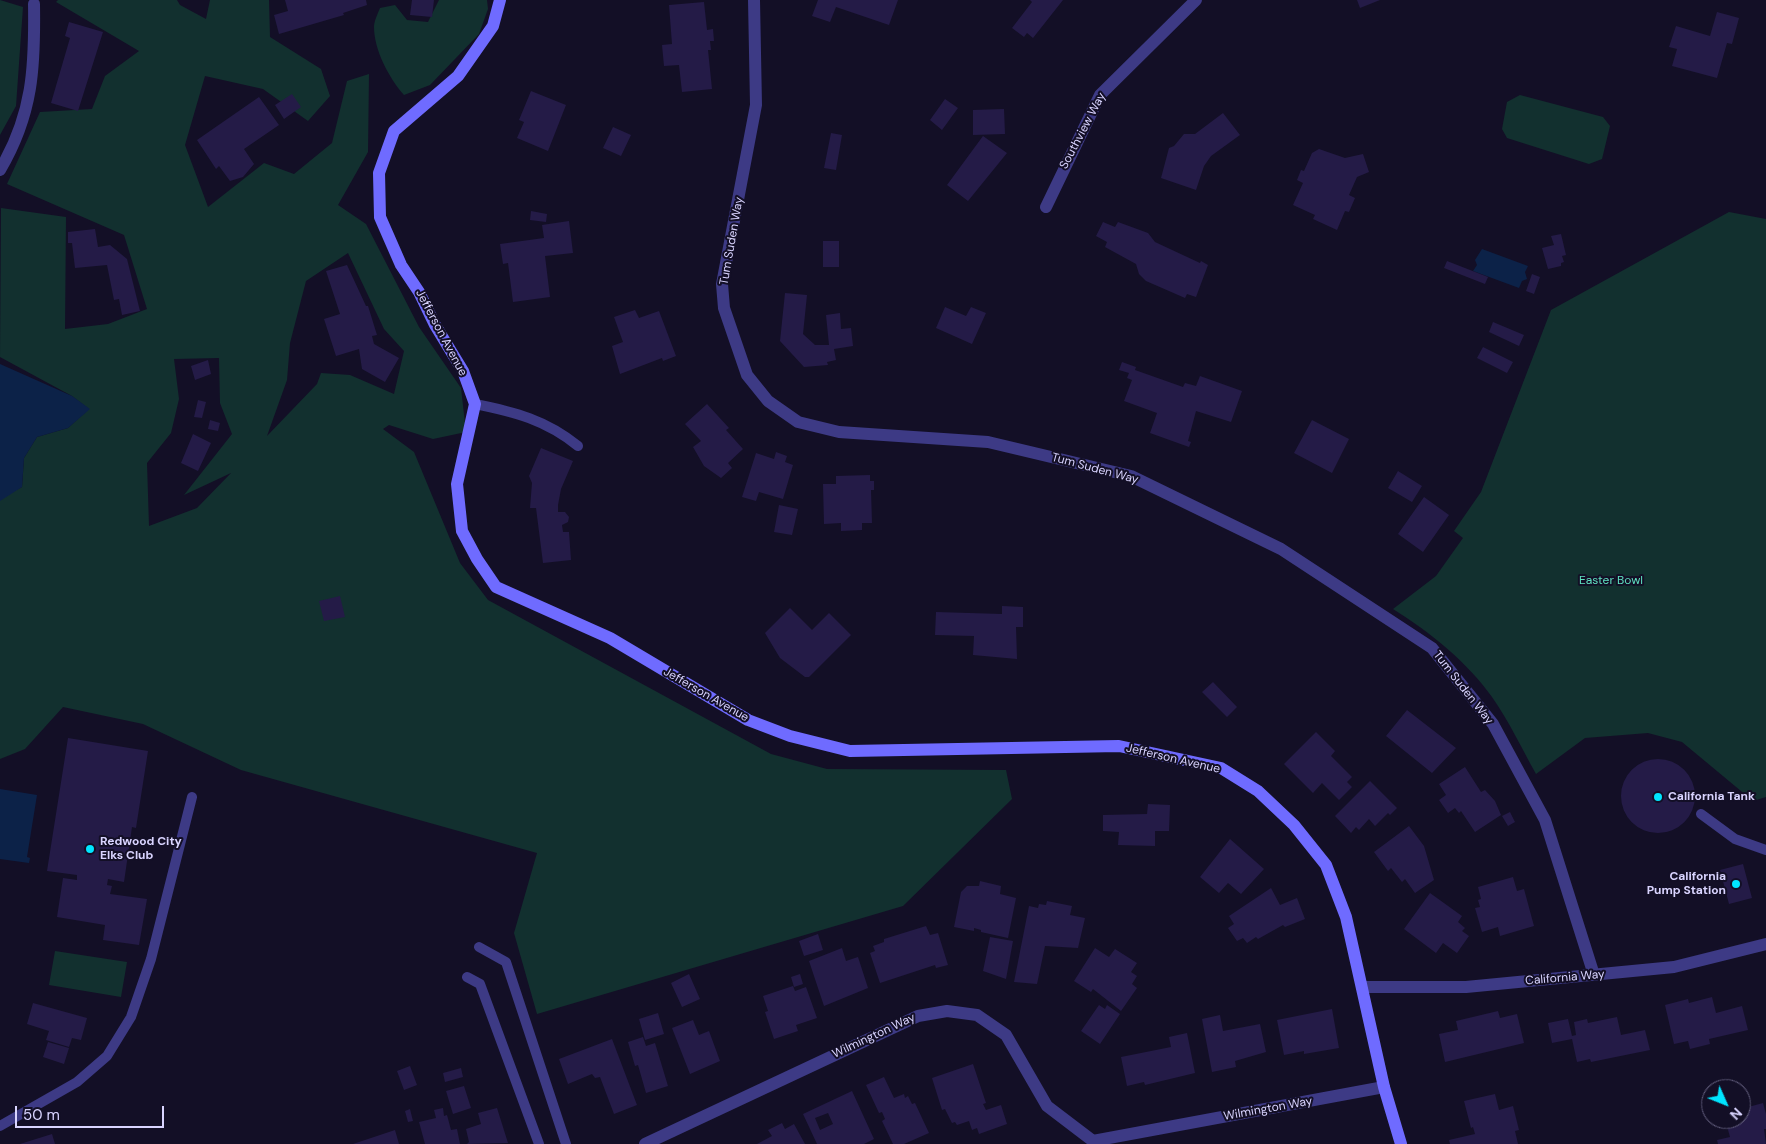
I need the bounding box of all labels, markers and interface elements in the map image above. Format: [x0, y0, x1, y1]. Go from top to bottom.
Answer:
street label: Southview Way [1057, 90, 1109, 172]
street label: Tum Suden Way [717, 196, 747, 286]
street label: Jefferson Avenue [412, 287, 470, 379]
street label: Tum Suden Way [1050, 451, 1140, 487]
park label: Easter Bowl [1579, 574, 1643, 588]
street label: Tum Suden Way [1430, 648, 1496, 728]
street label: Jefferson Avenue [661, 665, 751, 725]
street label: Jefferson Avenue [1125, 741, 1221, 777]
place label: California Tank [1668, 790, 1755, 804]
marker: California Tank [1652, 791, 1664, 803]
place label: Redwood City Elks Club [100, 835, 182, 863]
marker: Redwood City Elks Club [84, 843, 96, 855]
place label: California Pump Station [1647, 870, 1726, 898]
marker: California Pump Station [1730, 878, 1742, 890]
street label: California Way [1525, 967, 1605, 989]
street label: Wilmington Way [830, 1010, 918, 1062]
north arrow [1701, 1079, 1751, 1129]
street label: Wilmington Way [1222, 1094, 1314, 1124]
scale bar [18, 1096, 166, 1128]
text: N [1726, 1104, 1746, 1124]
text: 50 m [23, 1105, 60, 1125]

